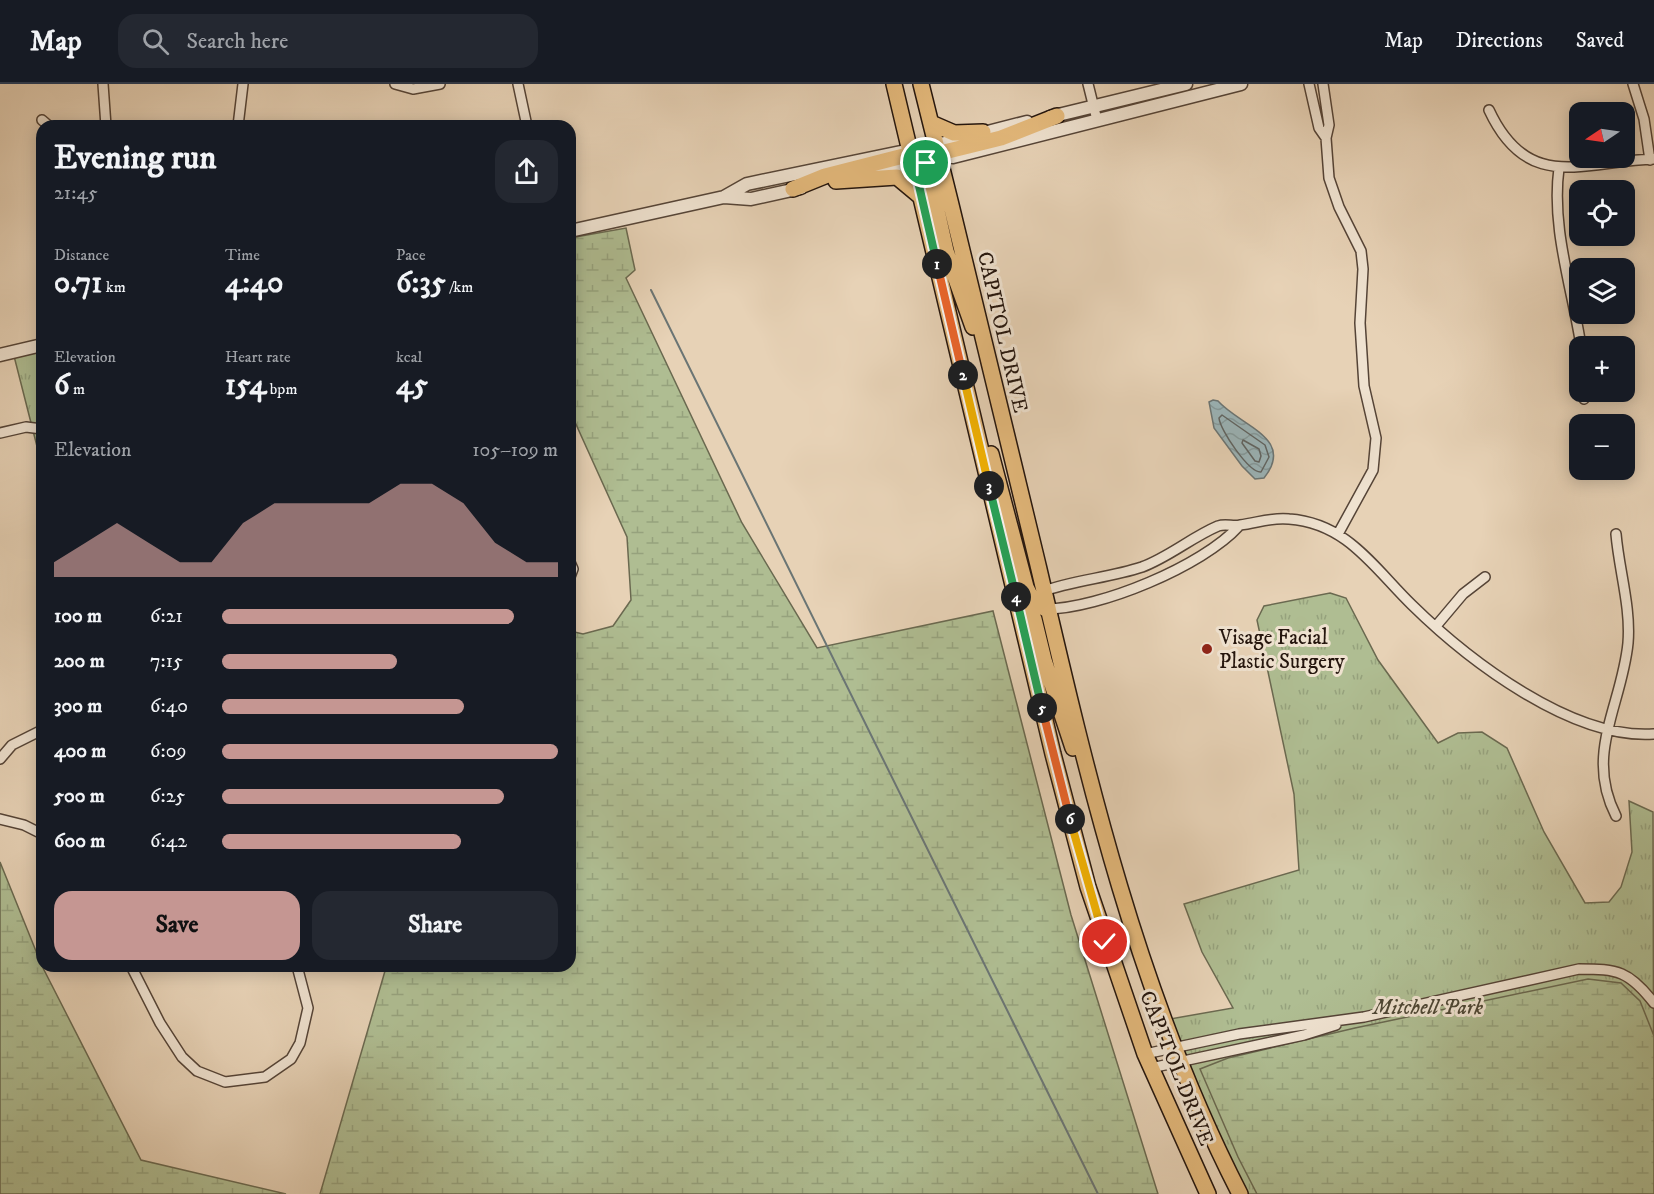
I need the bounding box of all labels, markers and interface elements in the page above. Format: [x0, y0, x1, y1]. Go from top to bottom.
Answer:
search box [118, 14, 538, 68]
text: Map [30, 24, 82, 59]
icon: search [139, 25, 172, 58]
text: Search here [187, 28, 288, 55]
text: Map [1384, 28, 1423, 54]
text: Directions [1456, 28, 1543, 54]
text: Saved [1576, 28, 1624, 54]
north arrow [1569, 102, 1635, 168]
map controls [1569, 102, 1635, 480]
pin [900, 137, 951, 188]
text: Evening run [54, 138, 216, 179]
button: share [495, 140, 558, 203]
icon: arrive [909, 146, 942, 179]
button: locate [1569, 180, 1635, 246]
text: 21:45 [54, 181, 98, 206]
text: Distance [54, 245, 109, 265]
text: Time [225, 245, 260, 265]
text: Pace [396, 245, 426, 265]
pin: 1 [922, 249, 952, 279]
street label: CAPITOL DRIVE [971, 249, 1033, 415]
text: 1 [934, 254, 940, 274]
button: layers [1569, 258, 1635, 324]
text: 0.71 [54, 265, 102, 302]
text: 4:40 [225, 265, 284, 302]
text: 6:35 [396, 265, 446, 302]
text: km [102, 277, 126, 297]
text: /km [446, 277, 473, 297]
button: + [1569, 336, 1635, 402]
text: Elevation [54, 347, 116, 367]
text: Heart rate [225, 347, 291, 367]
text: kcal [396, 347, 422, 367]
pin: 2 [948, 360, 978, 390]
text: 2 [959, 365, 967, 385]
text: 6 [54, 367, 70, 404]
text: 154 [225, 367, 266, 404]
text: 45 [396, 367, 428, 404]
text: m [70, 379, 85, 399]
text: bpm [266, 379, 297, 399]
button: − [1569, 414, 1635, 480]
text: Elevation [54, 438, 131, 463]
text: 105–109 m [472, 438, 558, 463]
pin: 3 [974, 471, 1004, 501]
text: 3 [986, 476, 992, 496]
pin: 4 [1001, 582, 1031, 612]
text: 4 [1011, 587, 1021, 607]
text: 100 m [54, 604, 102, 629]
text: 6:21 [150, 604, 183, 629]
place label: Visage Facial Plastic Surgery [1218, 625, 1346, 675]
marker: Visage Facial Plastic Surgery [1200, 642, 1214, 656]
text: 200 m [54, 649, 105, 674]
text: 7:15 [150, 649, 183, 674]
pin: 5 [1027, 693, 1057, 723]
text: 300 m [54, 694, 102, 719]
text: 6:40 [150, 694, 188, 719]
text: 5 [1038, 698, 1046, 718]
text: 400 m [54, 739, 106, 764]
text: 6:09 [150, 739, 186, 764]
text: 500 m [54, 784, 105, 809]
text: 6:25 [150, 784, 185, 809]
pin: 6 [1055, 804, 1085, 834]
text: 6 [1066, 809, 1074, 829]
text: 600 m [54, 829, 105, 854]
text: 6:42 [150, 829, 187, 854]
button: Save [54, 891, 300, 960]
button: Share [312, 891, 558, 960]
pin [1079, 916, 1130, 967]
icon: check [1088, 925, 1121, 958]
street label: CAPITOL DRIVE [1133, 987, 1219, 1150]
park label: Mitchell Park [1371, 995, 1483, 1021]

